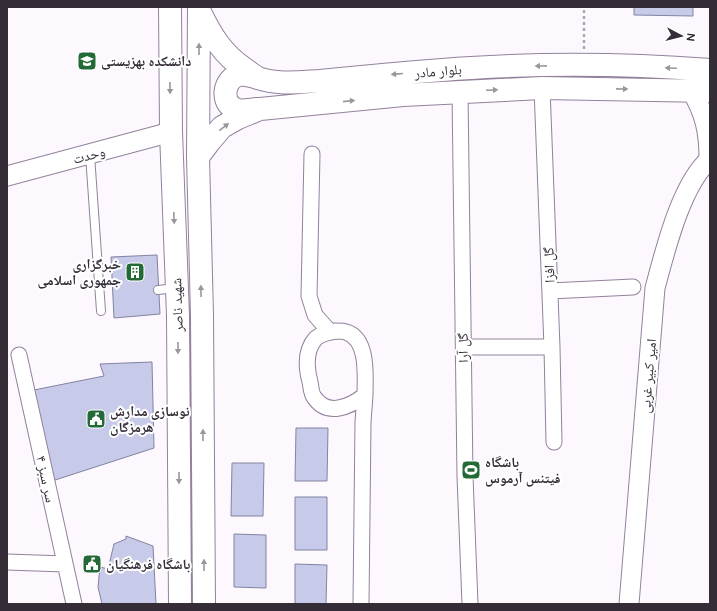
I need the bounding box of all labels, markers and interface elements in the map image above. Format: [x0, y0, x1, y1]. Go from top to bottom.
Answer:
north arrow [661, 16, 701, 56]
text: N [683, 32, 698, 42]
one-way arrow [196, 42, 202, 55]
school or university icon: دانشکده بهزیستی [76, 50, 98, 72]
place label: دانشکده بهزیستی [101, 52, 191, 70]
street label: بلوار مادر [413, 60, 463, 82]
one-way arrow [534, 63, 547, 69]
one-way arrow [665, 64, 677, 71]
one-way arrow [391, 71, 403, 78]
one-way arrow [167, 82, 173, 95]
one-way arrow [616, 86, 629, 92]
one-way arrow [486, 87, 498, 94]
one-way arrow [342, 98, 355, 104]
one-way arrow [218, 123, 229, 132]
street label: وحدت [71, 142, 107, 168]
one-way arrow [171, 212, 177, 225]
street label: گل افزا [539, 247, 559, 283]
place label: خبرگزاری جمهوری اسلامی [37, 255, 121, 289]
building icon: خبرگزاری جمهوری اسلامی [124, 261, 146, 283]
street label: شهید ناصر [167, 278, 187, 333]
one-way arrow [198, 285, 205, 297]
street label: گل آرا [454, 333, 472, 363]
street label: امیر کبیر غربی [636, 338, 660, 414]
one-way arrow [175, 342, 181, 355]
place label: نوسازی مدارش هرمزگان [110, 402, 190, 436]
public building icon: نوسازی مدارش هرمزگان [85, 408, 107, 430]
one-way arrow [200, 428, 206, 441]
place label: باشگاه فیتنس آرموس [485, 453, 561, 487]
street label: سر سبز ۴ [32, 454, 60, 504]
sports icon: باشگاه فیتنس آرموس [460, 459, 482, 481]
one-way arrow [176, 472, 182, 485]
public building icon: باشگاه فرهنگیان [81, 553, 103, 575]
place label: باشگاه فرهنگیان [106, 555, 191, 573]
one-way arrow [200, 559, 207, 571]

